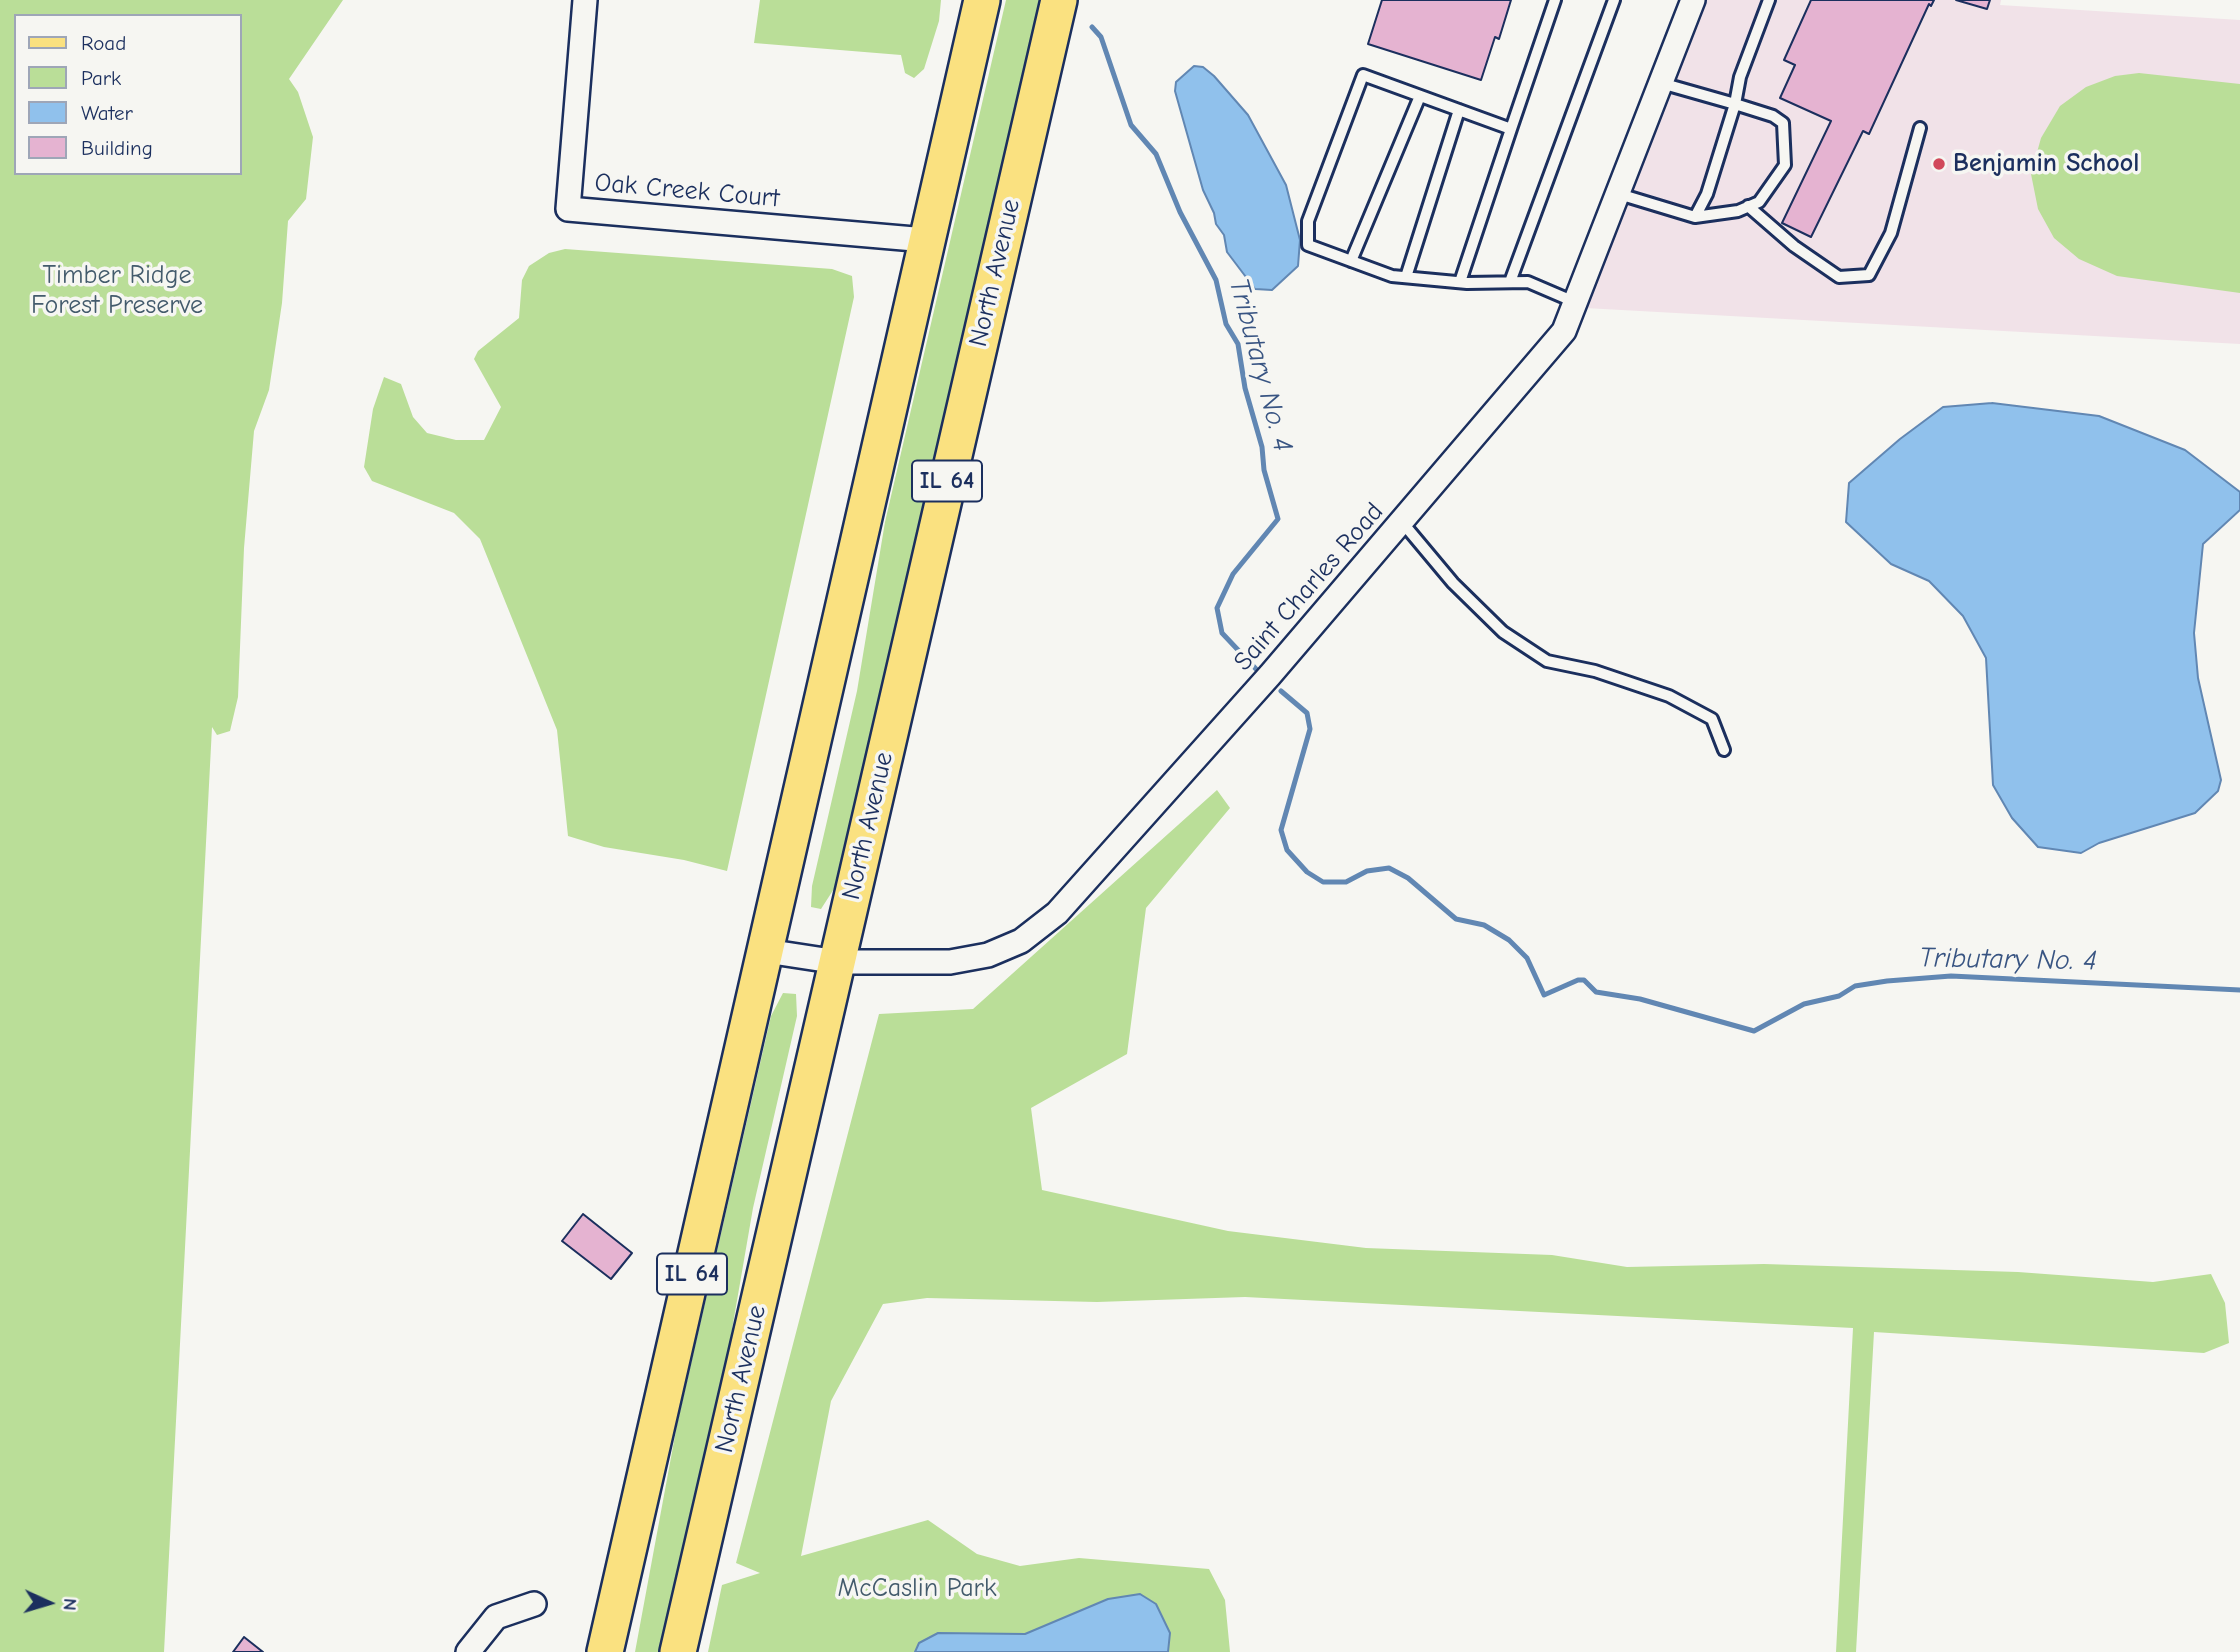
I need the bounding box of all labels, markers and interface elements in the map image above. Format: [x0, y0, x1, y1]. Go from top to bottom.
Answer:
legend [14, 14, 242, 175]
text: Road [81, 31, 126, 55]
text: Park [81, 66, 121, 90]
text: Water [81, 101, 133, 125]
text: Building [81, 136, 153, 160]
place label: Benjamin School [1953, 148, 2139, 180]
marker: Benjamin School [1931, 156, 1947, 172]
street label: Oak Creek Court [593, 167, 781, 215]
street label: North Avenue [963, 196, 1027, 350]
park label: Timber Ridge Forest Preserve [31, 260, 203, 322]
water label: Tributary No. 4 [1221, 275, 1299, 455]
road number: IL 64 [912, 460, 982, 502]
street label: Saint Charles Road [1228, 497, 1390, 677]
street label: North Avenue [836, 749, 900, 903]
water label: Tributary No. 4 [1919, 942, 2097, 978]
road number: IL 64 [657, 1254, 727, 1294]
street label: North Avenue [709, 1302, 773, 1456]
north arrow [14, 1568, 84, 1638]
park label: McCaslin Park [838, 1573, 996, 1605]
text: N [59, 1598, 81, 1611]

